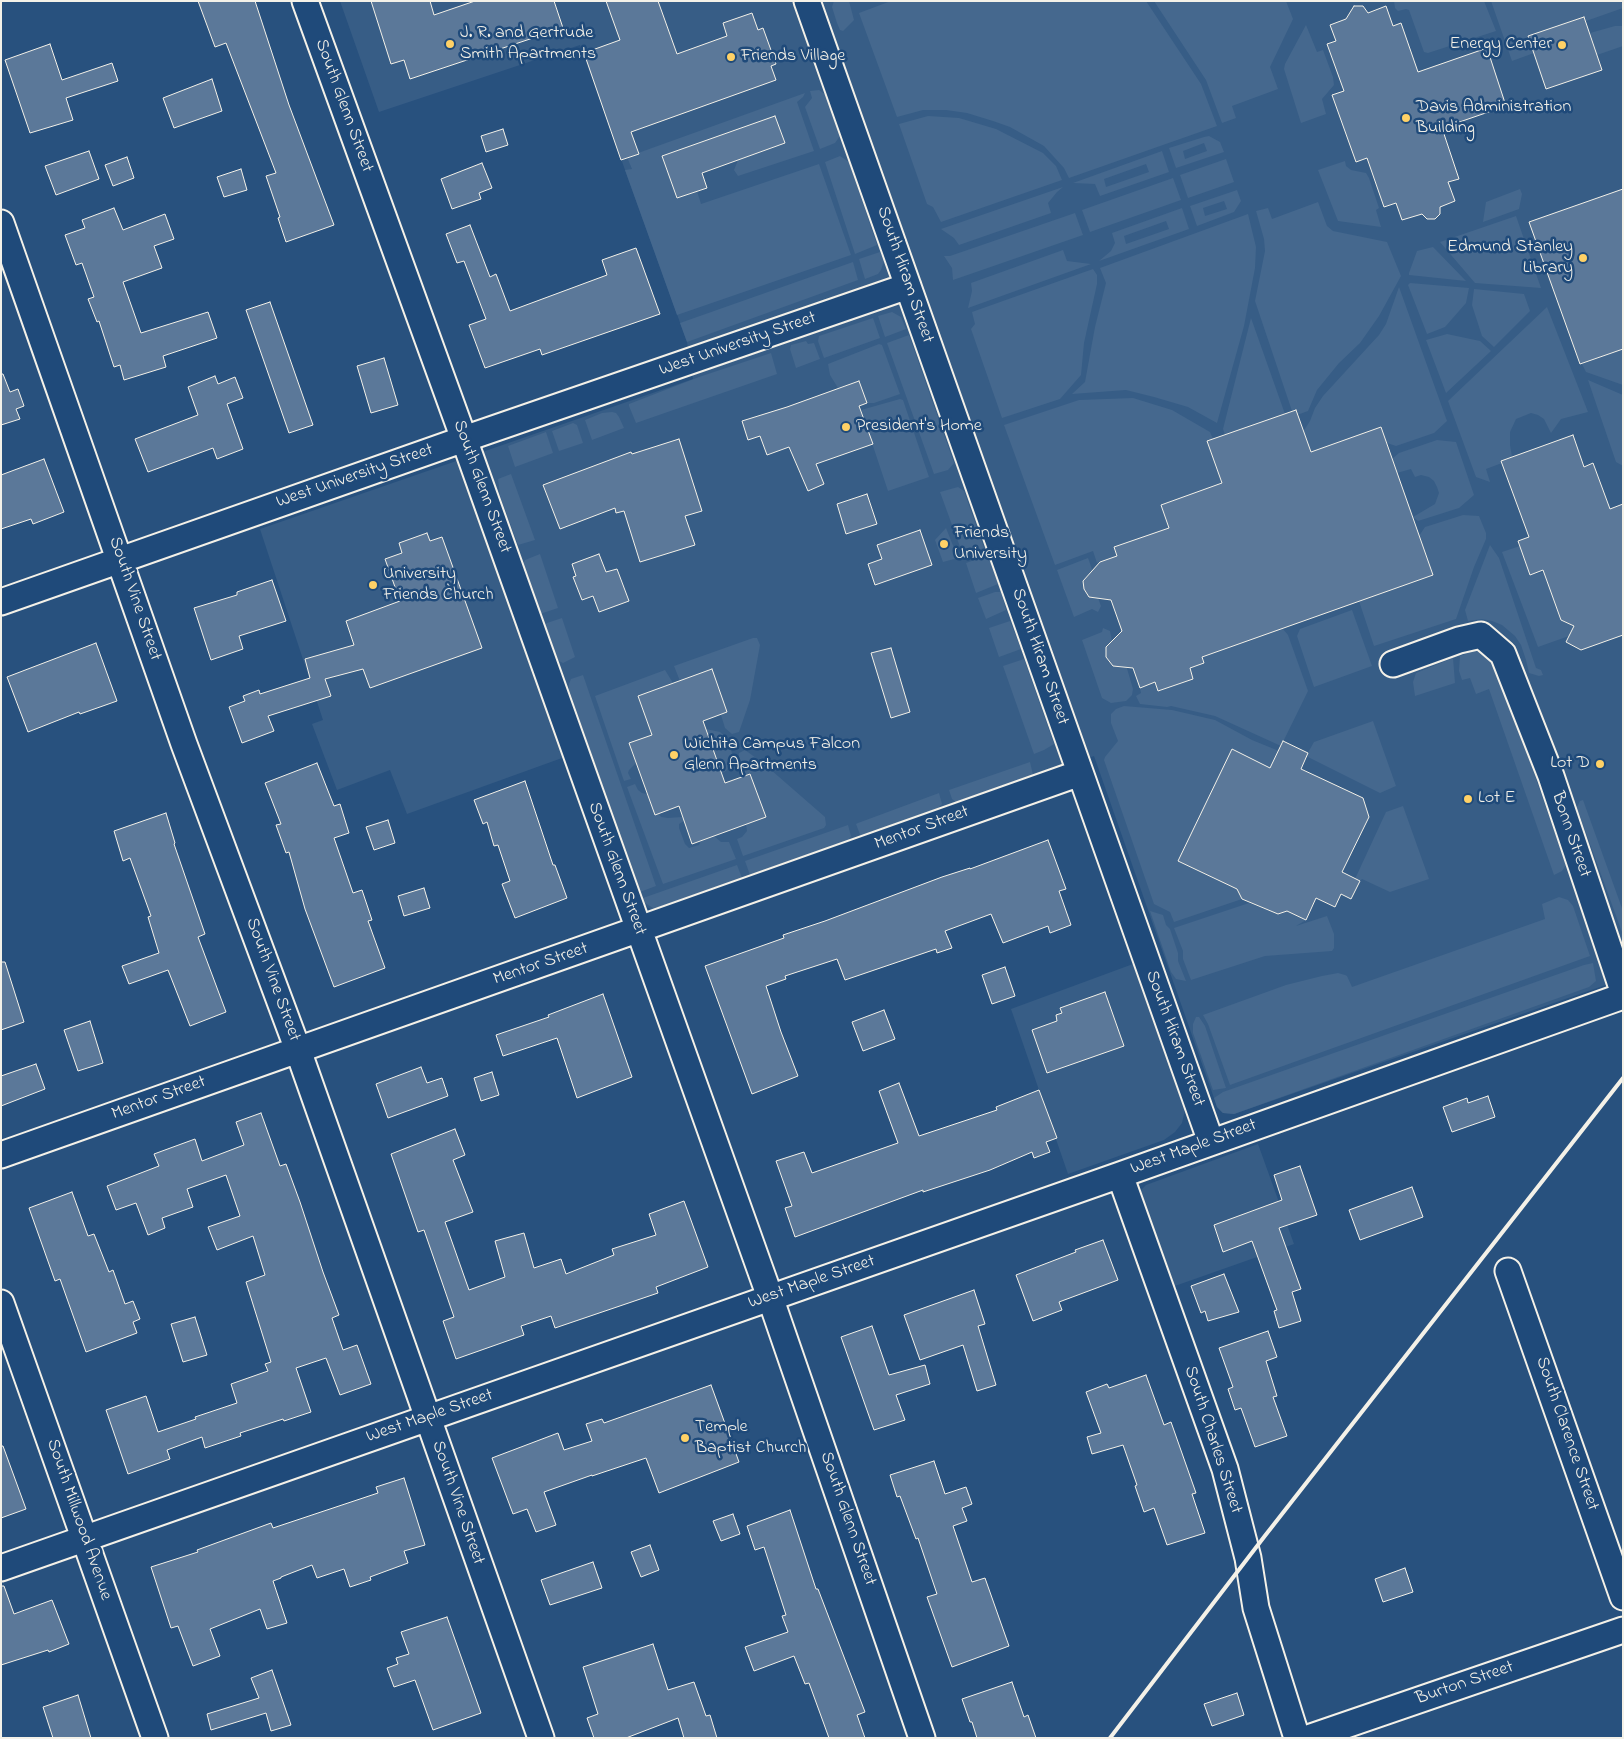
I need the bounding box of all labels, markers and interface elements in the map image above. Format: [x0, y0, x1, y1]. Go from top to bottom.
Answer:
place label: J. R. and Gertrude Smith Apartments [460, 23, 596, 66]
place label: Energy Center [1449, 34, 1552, 56]
street label: South Glenn Street [309, 36, 377, 176]
marker: J. R. and Gertrude Smith Apartments [444, 38, 456, 50]
marker: Energy Center [1556, 39, 1568, 51]
place label: Friends Village [741, 46, 845, 68]
marker: Friends Village [725, 51, 737, 63]
place label: Davis Administration Building [1416, 97, 1571, 140]
marker: Davis Administration Building [1400, 112, 1412, 124]
street label: South Hiram Street [870, 204, 938, 346]
place label: Edmund Stanley Library [1447, 237, 1573, 280]
marker: Edmund Stanley Library [1577, 252, 1589, 264]
street label: West University Street [657, 308, 819, 382]
place label: President's Home [856, 416, 982, 438]
street label: South Glenn Street [447, 417, 515, 557]
marker: President's Home [840, 421, 852, 433]
street label: West University Street [274, 440, 436, 514]
place label: Friends University [954, 523, 1027, 566]
street label: South Vine Street [103, 534, 165, 664]
marker: Friends University [938, 538, 950, 550]
place label: University Friends Church [383, 564, 494, 606]
marker: University Friends Church [367, 579, 379, 591]
street label: South Hiram Street [1005, 586, 1073, 728]
place label: Wichita Campus Falcon Glenn Apartments [684, 734, 860, 776]
marker: Wichita Campus Falcon Glenn Apartments [668, 749, 680, 761]
place label: Lot D [1550, 753, 1590, 775]
marker: Lot D [1594, 758, 1606, 770]
place label: Lot E [1478, 788, 1515, 810]
street label: Bonn Street [1545, 789, 1595, 881]
marker: Lot E [1462, 793, 1474, 805]
street label: South Glenn Street [582, 799, 650, 939]
street label: Mentor Street [872, 802, 972, 856]
street label: South Vine Street [240, 915, 304, 1045]
street label: Mentor Street [491, 939, 591, 991]
street label: South Hiram Street [1139, 968, 1209, 1110]
street label: Mentor Street [109, 1072, 209, 1126]
street label: West Maple Street [1128, 1115, 1260, 1181]
street label: West Maple Street [746, 1251, 878, 1315]
street label: South Clarence Street [1530, 1354, 1602, 1514]
street label: South Charles Street [1178, 1363, 1246, 1517]
street label: West Maple Street [364, 1385, 496, 1449]
place label: Temple Baptist Church [695, 1417, 806, 1460]
marker: Temple Baptist Church [679, 1432, 691, 1444]
street label: South Millwood Avenue [40, 1436, 116, 1604]
street label: South Vine Street [426, 1438, 488, 1568]
street label: South Glenn Street [814, 1449, 880, 1589]
street label: Burton Street [1413, 1657, 1517, 1711]

